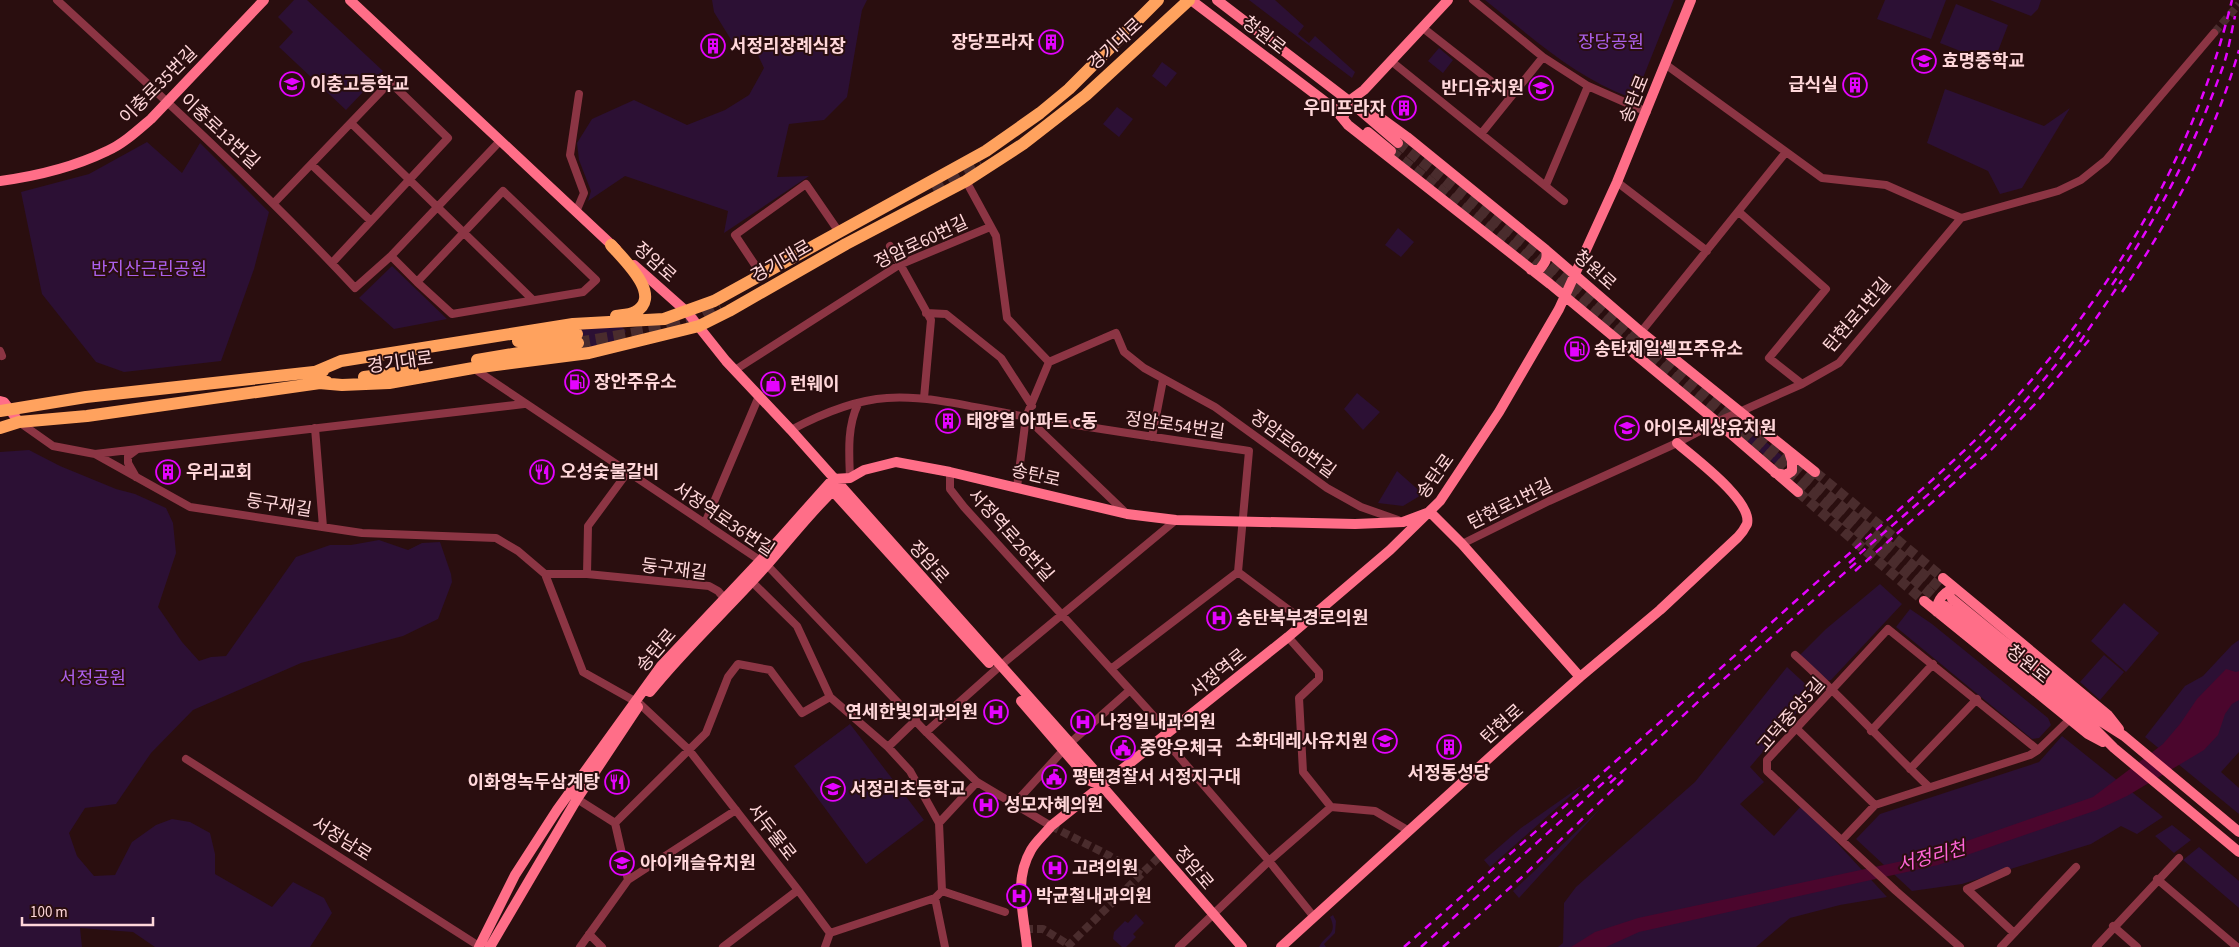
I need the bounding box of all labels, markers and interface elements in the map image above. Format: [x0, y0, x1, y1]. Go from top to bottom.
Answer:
street label: 청원로 [1236, 10, 1291, 61]
street label: 경기대로 [1083, 13, 1148, 76]
building icon: 장당프라자 [1038, 29, 1064, 55]
place label: 장당프라자 [951, 30, 1034, 55]
park label: 장당공원 [1578, 30, 1644, 55]
building icon: 서정리장례식장 [700, 33, 726, 59]
place label: 서정리장례식장 [730, 34, 846, 59]
street label: 이충로35번길 [114, 41, 203, 130]
school or university icon: 효명중학교 [1911, 48, 1937, 74]
place label: 효명중학교 [1942, 49, 2025, 74]
school or university icon: 이충고등학교 [279, 71, 305, 97]
street label: 송탄로 [1614, 71, 1655, 127]
place label: 이충고등학교 [310, 72, 409, 97]
building icon: 급식실 [1842, 72, 1868, 98]
place label: 급식실 [1788, 73, 1838, 98]
school or university icon: 반디유치원 [1528, 75, 1554, 101]
place label: 반디유치원 [1441, 76, 1524, 101]
street label: 이충로13번길 [174, 88, 265, 175]
building icon: 우미프라자 [1391, 95, 1417, 121]
place label: 우미프라자 [1303, 96, 1386, 121]
street label: 정암로60번길 [870, 210, 972, 275]
street label: 경기대로 [746, 234, 816, 289]
street label: 정암로 [628, 236, 681, 288]
street label: 청원로 [1568, 244, 1621, 296]
park label: 반지산근린공원 [91, 257, 207, 282]
street label: 탄현로1번길 [1818, 273, 1897, 358]
fuel station icon: 송탄제일셀프주유소 [1564, 336, 1590, 362]
place label: 송탄제일셀프주유소 [1594, 337, 1743, 362]
street label: 경기대로 [366, 346, 435, 379]
fuel station icon: 장안주유소 [564, 369, 590, 395]
place label: 장안주유소 [594, 370, 677, 395]
shop icon: 런웨이 [760, 371, 786, 397]
place label: 런웨이 [790, 372, 840, 397]
street label: 정암로60번길 [1245, 405, 1341, 484]
street label: 정암로54번길 [1123, 406, 1227, 445]
building icon: 태양열 아파트 c동 [935, 408, 961, 434]
place label: 태양열 아파트 c동 [966, 409, 1098, 434]
school or university icon: 아이온세상유치원 [1614, 415, 1640, 441]
place label: 아이온세상유치원 [1644, 416, 1776, 441]
street label: 송탄로 [1411, 449, 1460, 504]
street label: 송탄로 [1009, 458, 1063, 493]
building icon: 우리교회 [155, 459, 181, 485]
restaurant icon: 오성숯불갈비 [529, 459, 555, 485]
place label: 우리교회 [186, 460, 252, 485]
place label: 오성숯불갈비 [560, 460, 659, 485]
street label: 탄현로1번길 [1464, 473, 1557, 536]
street label: 서정역로36번길 [668, 476, 779, 563]
street label: 서정역로26번길 [962, 483, 1059, 587]
street label: 둥구재길 [244, 488, 314, 523]
street label: 정암로 [903, 536, 955, 589]
street label: 둥구재길 [640, 553, 708, 586]
hospital icon: 송탄북부경로의원 [1206, 605, 1232, 631]
place label: 송탄북부경로의원 [1236, 606, 1368, 631]
street label: 송탄로 [631, 623, 682, 677]
street label: 청원로 [2001, 639, 2055, 690]
street label: 서정역로 [1185, 643, 1252, 704]
park label: 서정공원 [60, 666, 126, 691]
street label: 고덕중앙5길 [1752, 673, 1831, 758]
street label: 탄현로 [1476, 698, 1529, 750]
hospital icon: 연세한빛외과의원 [983, 699, 1009, 725]
place label: 연세한빛외과의원 [846, 700, 978, 725]
hospital icon: 나정일내과의원 [1070, 709, 1096, 735]
place label: 나정일내과의원 [1100, 710, 1216, 735]
school or university icon: 소화데레사유치원 [1372, 728, 1398, 754]
place label: 소화데레사유치원 [1236, 729, 1368, 754]
building icon: 서정동성당 [1436, 734, 1462, 760]
public building icon: 중앙우체국 [1110, 735, 1136, 761]
place label: 중앙우체국 [1140, 736, 1223, 761]
place label: 서정동성당 [1408, 761, 1490, 786]
public building icon: 평택경찰서 서정지구대 [1041, 764, 1067, 790]
place label: 평택경찰서 서정지구대 [1072, 765, 1241, 790]
restaurant icon: 이화영녹두삼계탕 [604, 769, 630, 795]
place label: 이화영녹두삼계탕 [468, 770, 600, 795]
school or university icon: 서정리초등학교 [820, 776, 846, 802]
place label: 서정리초등학교 [850, 777, 966, 802]
hospital icon: 성모자혜의원 [973, 792, 999, 818]
place label: 성모자혜의원 [1004, 793, 1103, 818]
street label: 서두물로 [741, 799, 802, 866]
street label: 서정남로 [307, 811, 376, 868]
water label: 서정리천 [1894, 835, 1970, 880]
street label: 정암로 [1168, 841, 1219, 895]
school or university icon: 아이캐슬유치원 [609, 850, 635, 876]
place label: 아이캐슬유치원 [640, 851, 756, 876]
hospital icon: 고려의원 [1042, 855, 1068, 881]
place label: 고려의원 [1072, 856, 1138, 881]
hospital icon: 박균철내과의원 [1006, 883, 1032, 909]
place label: 박균철내과의원 [1036, 884, 1152, 909]
scale bar [22, 894, 154, 926]
text: 100 m [30, 902, 68, 923]

